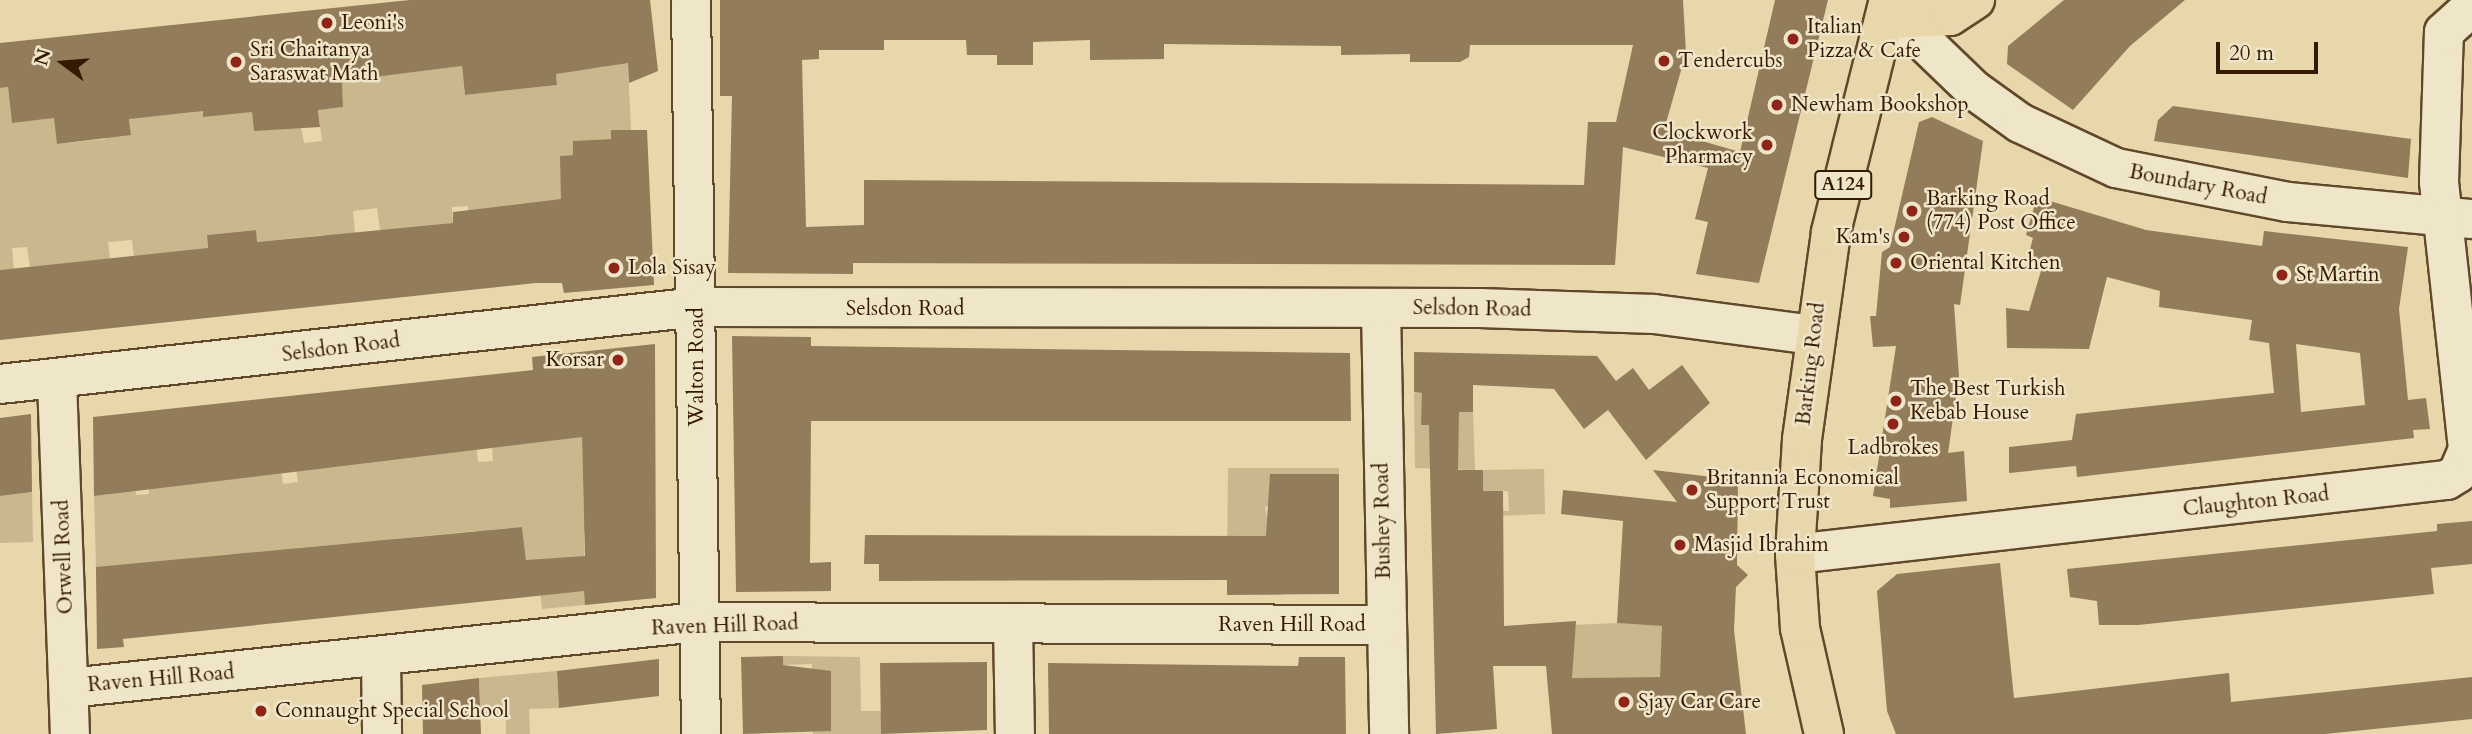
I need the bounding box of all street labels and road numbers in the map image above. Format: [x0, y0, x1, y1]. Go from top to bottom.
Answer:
street label: Boundary Road [2127, 159, 2269, 211]
road number: A124 [1813, 169, 1873, 200]
street label: Selsdon Road [1412, 295, 1532, 323]
street label: Selsdon Road [846, 296, 964, 322]
street label: Barking Road [1791, 301, 1831, 427]
street label: Walton Road [684, 307, 710, 427]
street label: Selsdon Road [281, 328, 401, 368]
street label: Bushey Road [1369, 462, 1397, 580]
street label: Claughton Road [2182, 482, 2330, 522]
street label: Orwell Road [49, 499, 79, 615]
street label: Raven Hill Road [651, 611, 799, 641]
street label: Raven Hill Road [1218, 612, 1366, 638]
street label: Raven Hill Road [87, 660, 235, 698]

